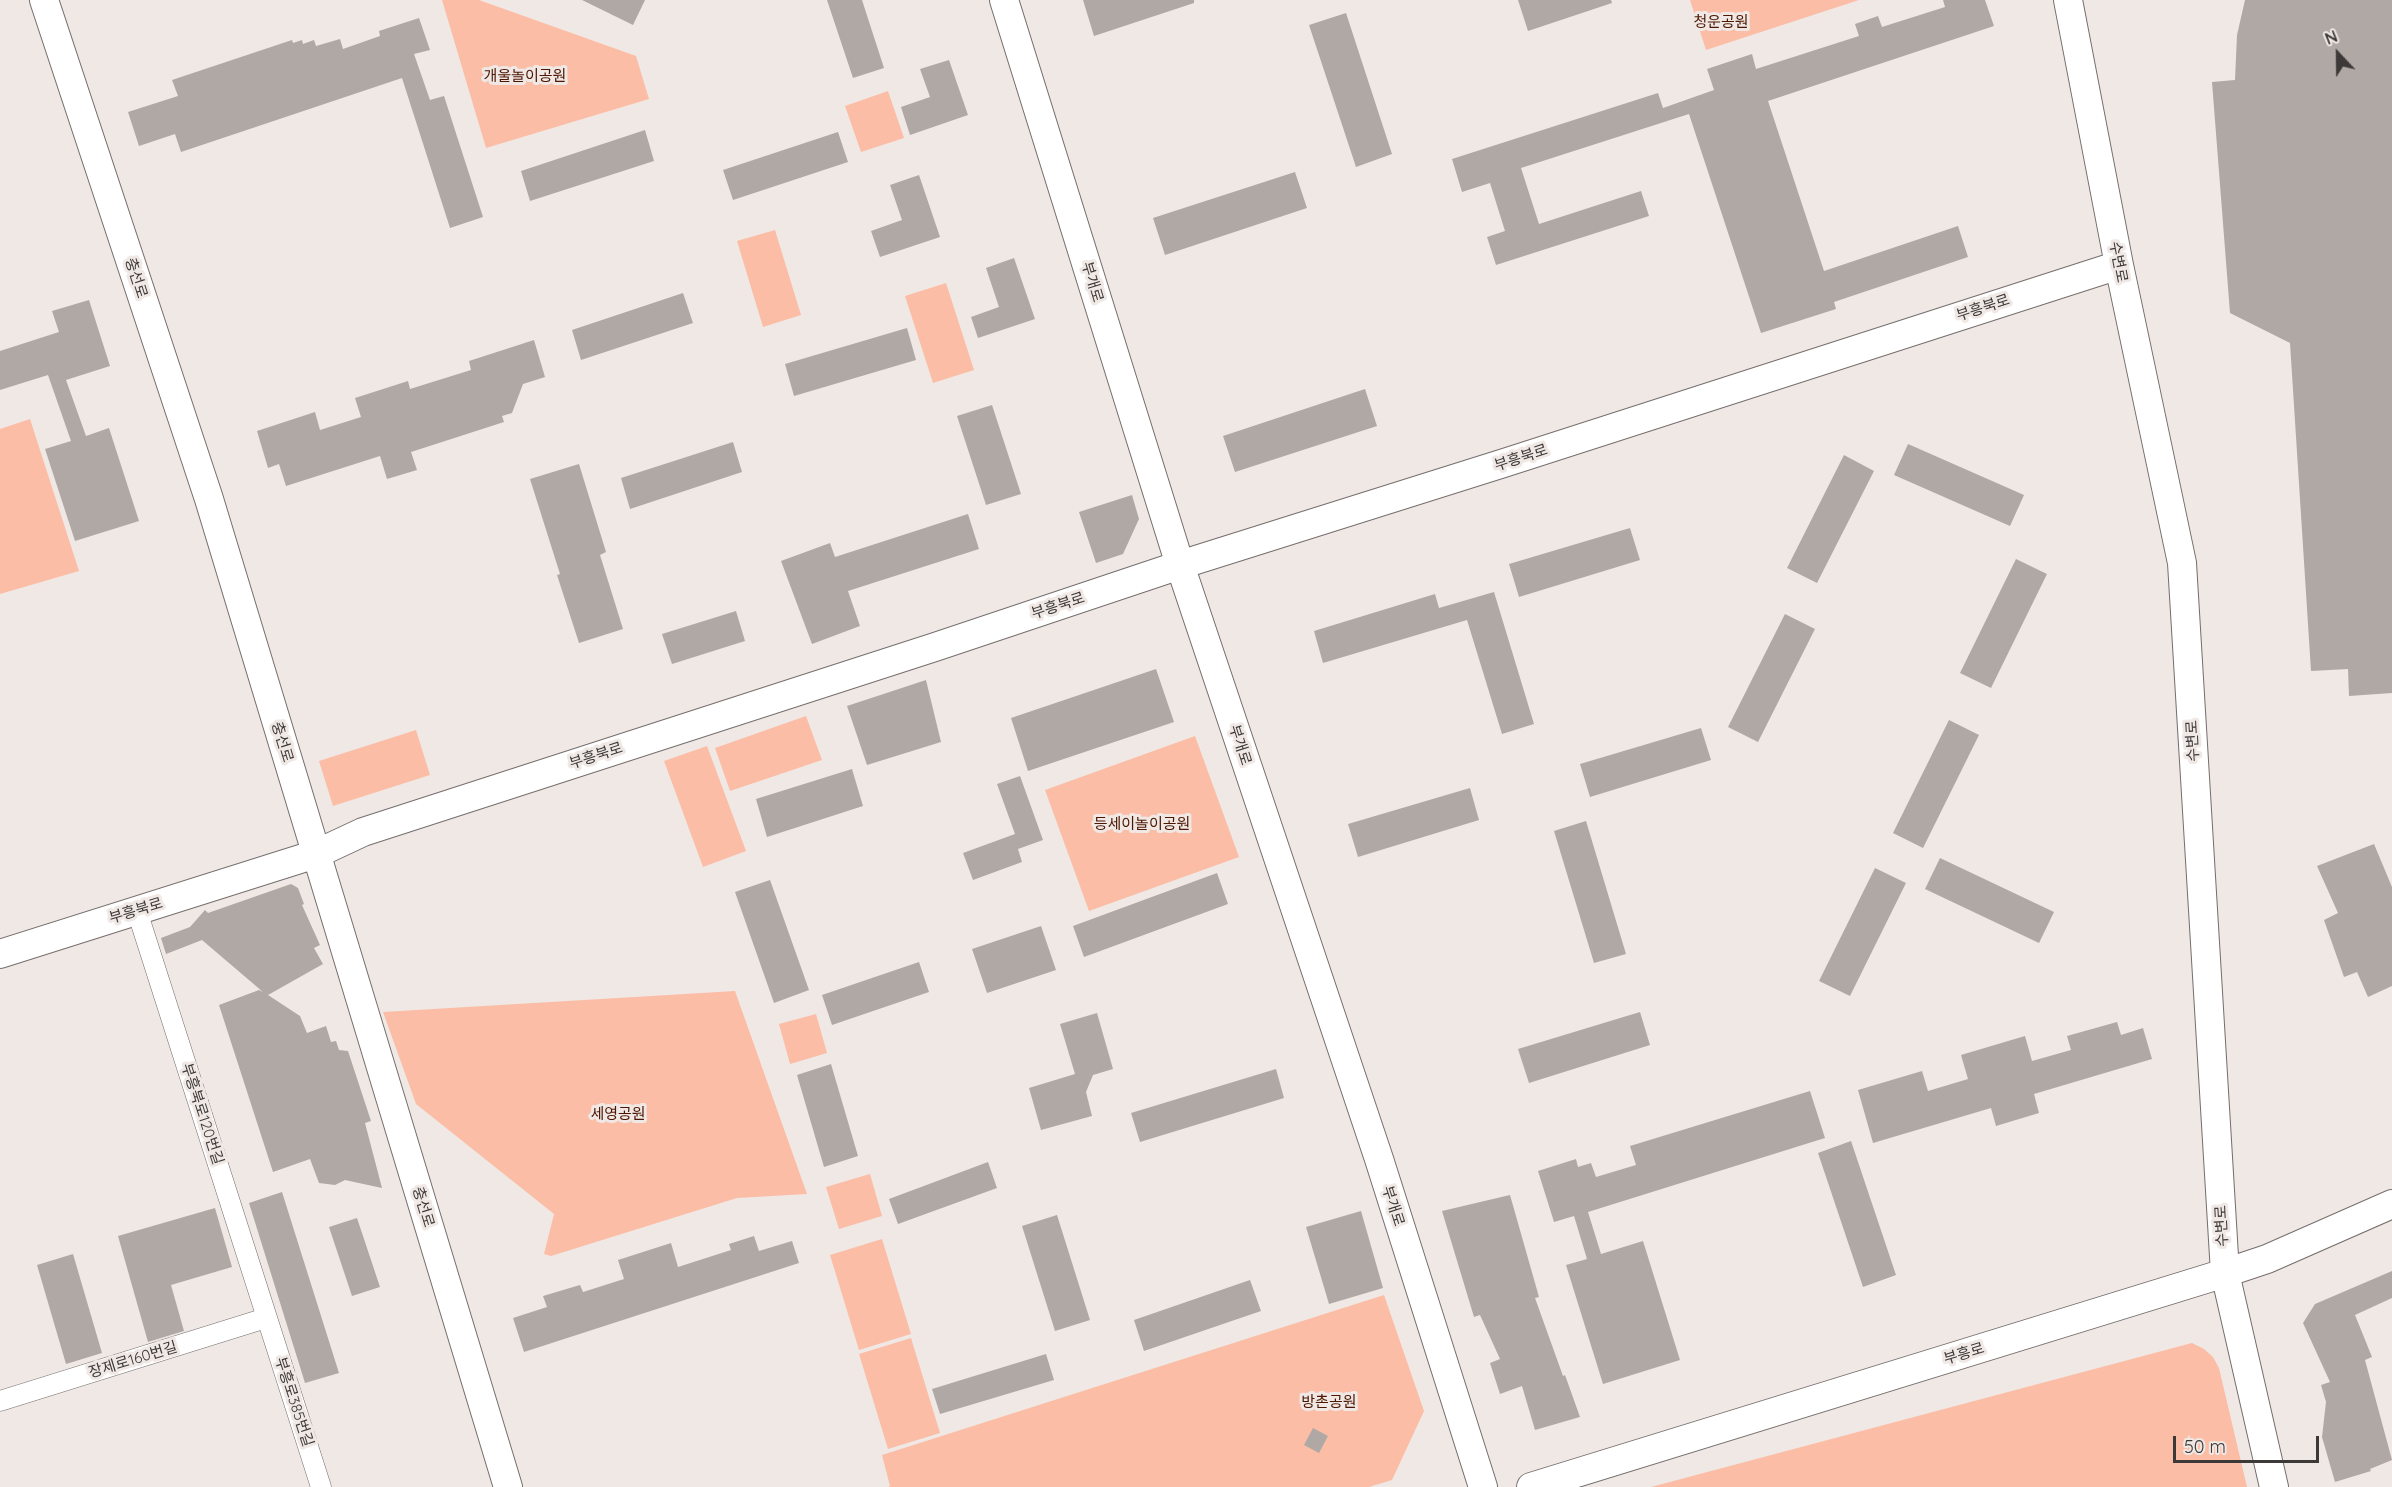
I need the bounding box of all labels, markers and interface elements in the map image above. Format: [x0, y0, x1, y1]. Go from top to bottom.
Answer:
park label: 청운공원 [1693, 13, 1749, 31]
north arrow [2308, 24, 2368, 84]
text: N [2322, 26, 2340, 49]
park label: 개울놀이공원 [484, 67, 566, 85]
street label: 수변로 [2105, 240, 2131, 284]
street label: 충선로 [121, 256, 151, 300]
street label: 부개로 [1077, 260, 1107, 304]
street label: 부흥북로 [1954, 291, 2012, 325]
street label: 부흥북로 [1492, 441, 1550, 475]
street label: 부흥북로 [1029, 589, 1087, 623]
street label: 충선로 [267, 720, 297, 764]
street label: 수변로 [2183, 720, 2203, 762]
street label: 부개로 [1225, 723, 1255, 767]
street label: 부흥북로 [567, 739, 625, 773]
park label: 등세이놀이공원 [1094, 815, 1190, 833]
street label: 부흥북로 [107, 894, 165, 928]
street label: 부흥북로120번길 [177, 1061, 227, 1167]
park label: 세영공원 [590, 1105, 646, 1123]
street label: 부개로 [1378, 1184, 1408, 1228]
street label: 충선로 [408, 1185, 438, 1229]
street label: 수변로 [2212, 1205, 2232, 1247]
street label: 장제로160번길 [87, 1338, 179, 1382]
street label: 부흥로 [1942, 1339, 1986, 1369]
street label: 부흥로385번길 [271, 1355, 317, 1449]
park label: 방촌공원 [1301, 1393, 1357, 1411]
scale bar [2176, 1424, 2322, 1462]
text: 50 m [2184, 1435, 2226, 1458]

